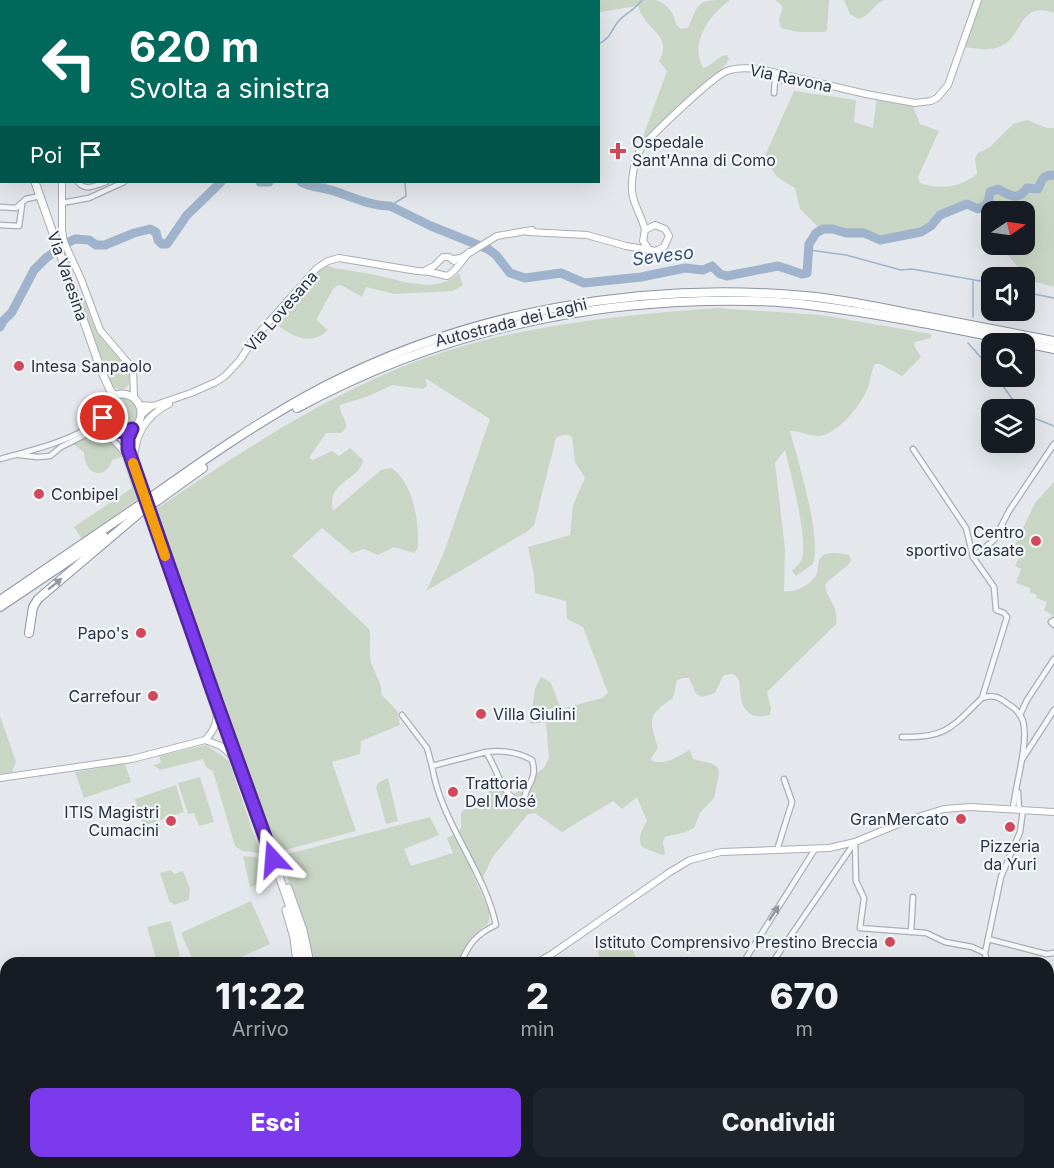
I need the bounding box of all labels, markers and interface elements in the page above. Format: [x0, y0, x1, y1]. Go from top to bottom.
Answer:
text: 620 m [129, 21, 259, 72]
icon: left [30, 24, 108, 102]
street label: Via Ravona [748, 59, 834, 97]
text: Svolta a sinistra [129, 72, 330, 105]
place label: Ospedale Sant'Anna di Como [632, 132, 776, 170]
icon: arrive [74, 138, 107, 171]
text: Poi [30, 142, 62, 168]
marker: Ospedale Sant'Anna di Como [609, 142, 627, 160]
north arrow [981, 201, 1035, 255]
map controls [981, 201, 1035, 453]
street label: Via Varesina [43, 229, 93, 323]
water label: Seveso [631, 241, 695, 270]
street label: Via Lovesana [240, 266, 322, 356]
button: sound [981, 267, 1035, 321]
street label: Autostrada dei Laghi [433, 293, 589, 351]
button: search [981, 333, 1035, 387]
place label: Intesa Sanpaolo [31, 356, 152, 376]
marker: Intesa Sanpaolo [12, 359, 26, 373]
pin [77, 392, 128, 443]
button: layers [981, 399, 1035, 453]
icon: arrive [86, 401, 119, 434]
place label: Conbipel [51, 484, 118, 504]
marker: Conbipel [32, 487, 46, 501]
place label: Centro sportivo Casate [906, 522, 1024, 560]
marker: Centro sportivo Casate [1029, 534, 1043, 548]
one-way arrow [47, 578, 62, 591]
place label: Papo's [77, 623, 129, 643]
marker: Papo's [134, 626, 148, 640]
place label: Carrefour [68, 686, 141, 706]
marker: Carrefour [146, 689, 160, 703]
place label: Villa Giulini [493, 704, 576, 724]
marker: Villa Giulini [474, 707, 488, 721]
place label: Trattoria Del Mosé [465, 773, 536, 811]
marker: Trattoria Del Mosé [446, 785, 460, 799]
place label: ITIS Magistri Cumacini [64, 802, 159, 840]
place label: GranMercato [850, 809, 949, 829]
marker: GranMercato [954, 812, 968, 826]
marker: ITIS Magistri Cumacini [164, 814, 178, 828]
marker: Pizzeria da Yuri [1003, 820, 1017, 834]
position arrow [241, 827, 305, 891]
place label: Pizzeria da Yuri [980, 836, 1040, 874]
one-way arrow [768, 906, 780, 922]
place label: Istituto Comprensivo Prestino Breccia [594, 932, 878, 952]
marker: Istituto Comprensivo Prestino Breccia [883, 935, 897, 949]
text: 11:22 [215, 974, 305, 1018]
text: 2 [526, 974, 549, 1018]
text: 670 [770, 974, 839, 1018]
text: Arrivo [232, 1017, 289, 1041]
text: min [520, 1017, 555, 1041]
text: m [796, 1017, 813, 1041]
button: Esci [30, 1088, 521, 1157]
button: Condividi [533, 1088, 1024, 1157]

